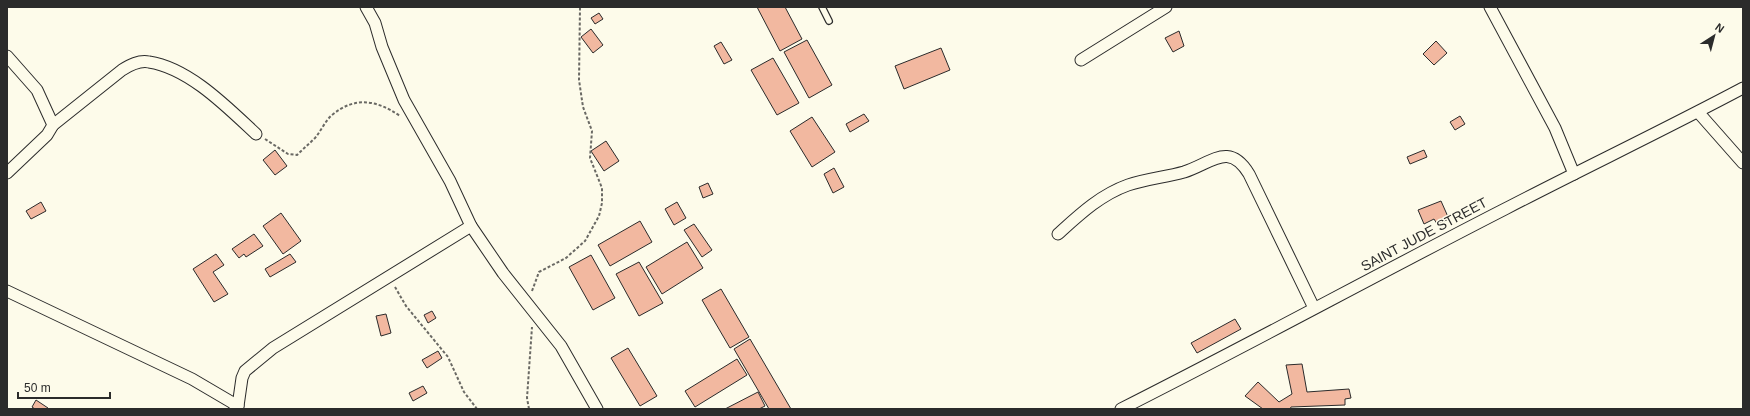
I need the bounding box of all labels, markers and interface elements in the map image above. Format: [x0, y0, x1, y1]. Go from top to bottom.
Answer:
north arrow [1694, 16, 1734, 56]
text: N [1713, 21, 1727, 35]
street label: SAINT JUDE STREET [1358, 194, 1490, 274]
scale bar [18, 374, 110, 400]
text: 50 m [24, 381, 51, 395]

